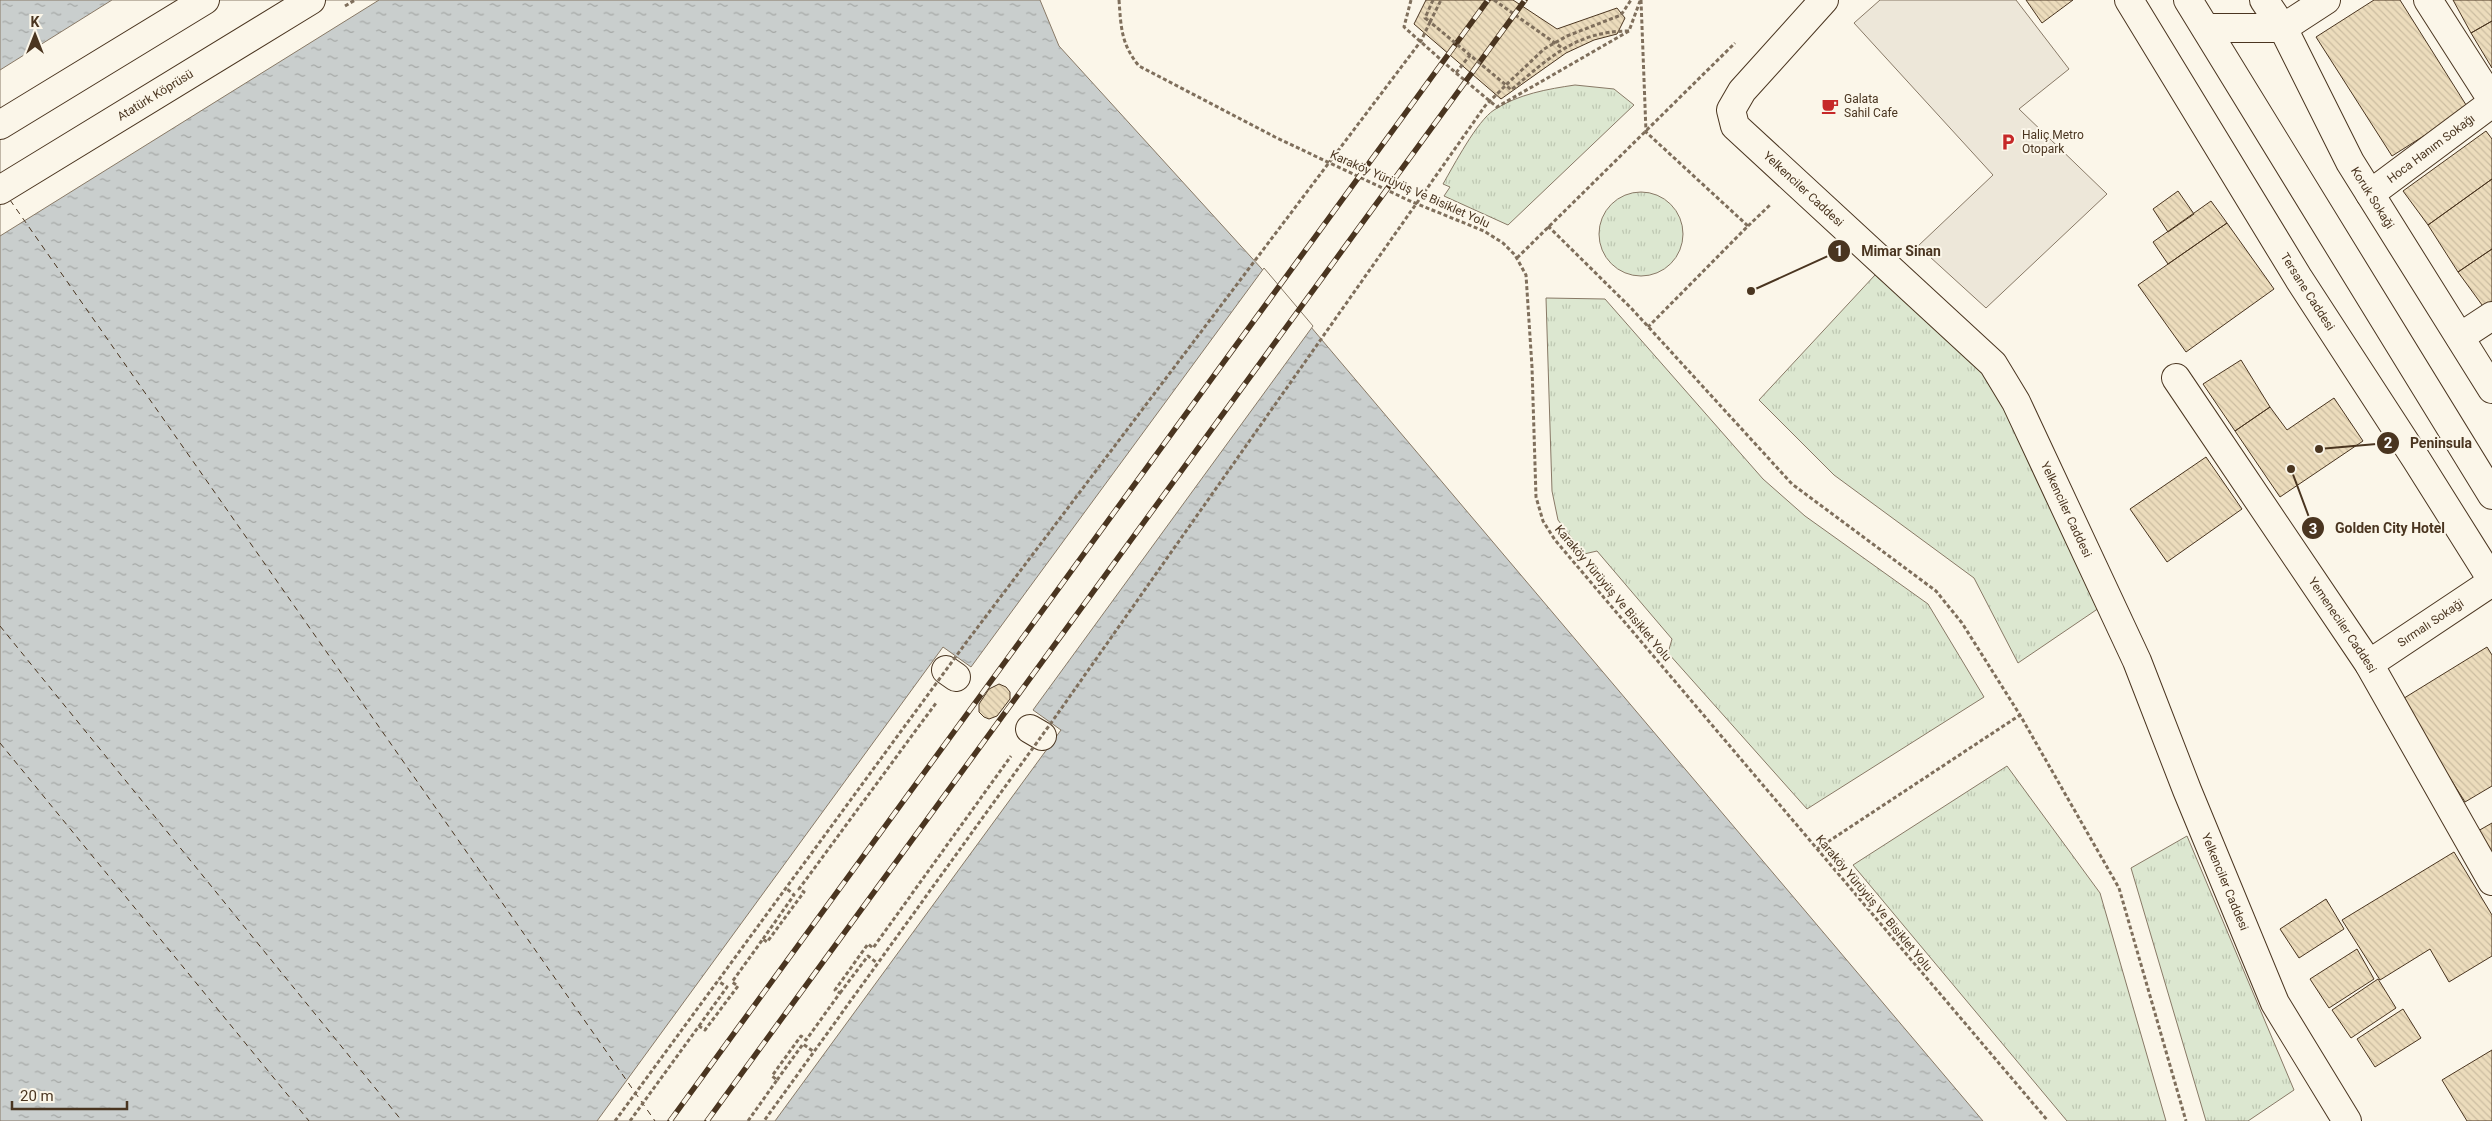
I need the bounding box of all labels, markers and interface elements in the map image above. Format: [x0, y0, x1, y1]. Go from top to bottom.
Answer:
north arrow [10, 10, 60, 60]
text: K [31, 14, 40, 30]
street label: Atatürk Köprüsü [115, 67, 196, 124]
place label: Galata Sahil Cafe [1844, 92, 1898, 120]
cafe icon: Galata Sahil Cafe [1820, 96, 1840, 116]
street label: Hoca Hanım Sokağı [2384, 111, 2477, 186]
place label: Haliç Metro Otopark [2022, 128, 2084, 156]
parking icon: Haliç Metro Otopark [1998, 132, 2018, 152]
street label: Karaköy Yürüyüş Ve Bisiklet Yolu [1328, 147, 1492, 231]
street label: Yelkenciler Caddesi [1760, 149, 1846, 230]
street label: Koruk Sokaği [2348, 164, 2397, 231]
callout: Mimar Sinan [1826, 236, 1951, 265]
text: 1 [1835, 242, 1843, 260]
text: Mimar Sinan [1861, 243, 1941, 259]
street label: Tersane Caddesi [2278, 250, 2338, 333]
callout: Peninsula [2375, 429, 2482, 458]
text: 2 [2384, 434, 2393, 452]
text: Peninsula [2410, 435, 2473, 451]
street label: Yelkenciler Caddesi [2038, 459, 2095, 560]
callout: Golden City Hotel [2300, 514, 2455, 543]
text: 3 [2309, 520, 2317, 538]
text: Golden City Hotel [2335, 520, 2445, 536]
street label: Karaköy Yürüyüş Ve Bisiklet Yolu [1552, 522, 1674, 664]
street label: Yemeneciler Caddesi [2306, 575, 2380, 675]
street label: Sırmalı Sokaği [2395, 596, 2466, 650]
street label: Yelkenciler Caddesi [2199, 831, 2251, 933]
street label: Karaköy Yürüyüş Ve Bisiklet Yolu [1813, 832, 1935, 974]
scale bar [12, 1078, 128, 1110]
text: 20 m [20, 1087, 54, 1105]

